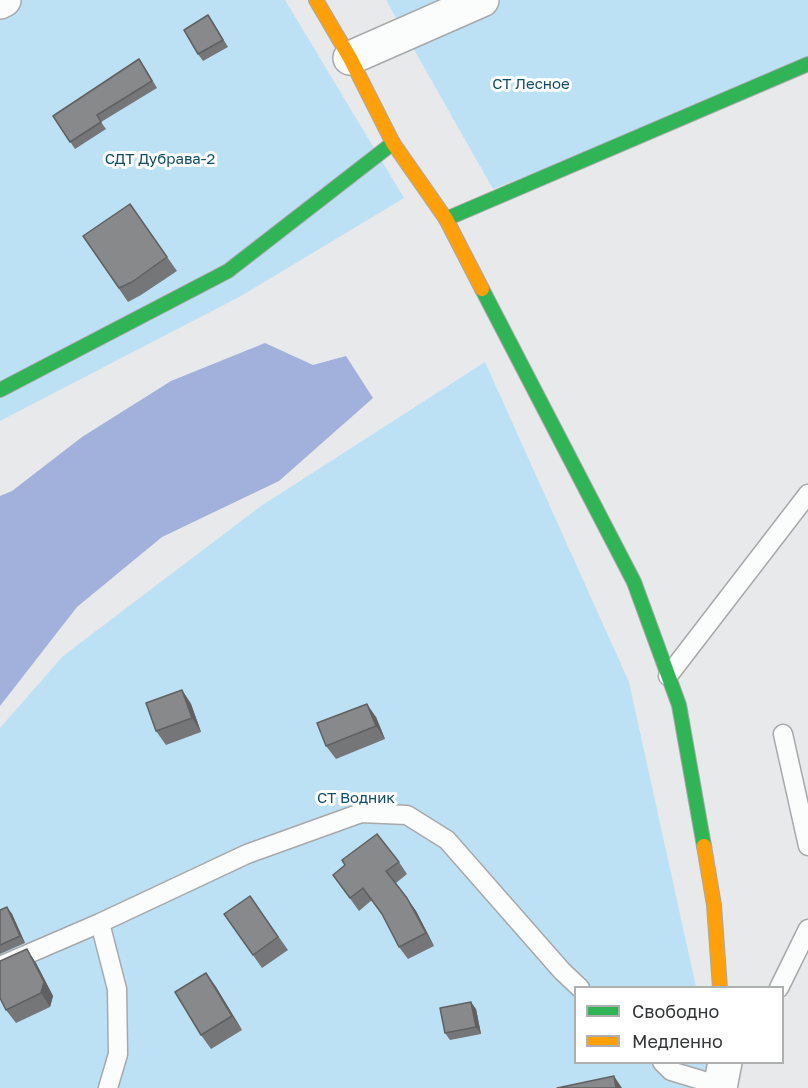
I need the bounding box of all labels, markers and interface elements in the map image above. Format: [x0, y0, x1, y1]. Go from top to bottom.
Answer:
park label: СТ Лесное [492, 75, 570, 93]
park label: СДТ Дубрава-2 [105, 150, 215, 168]
park label: СТ Водник [317, 789, 395, 807]
legend [574, 986, 784, 1064]
text: Свободно [632, 1000, 719, 1022]
text: Медленно [632, 1030, 723, 1052]

